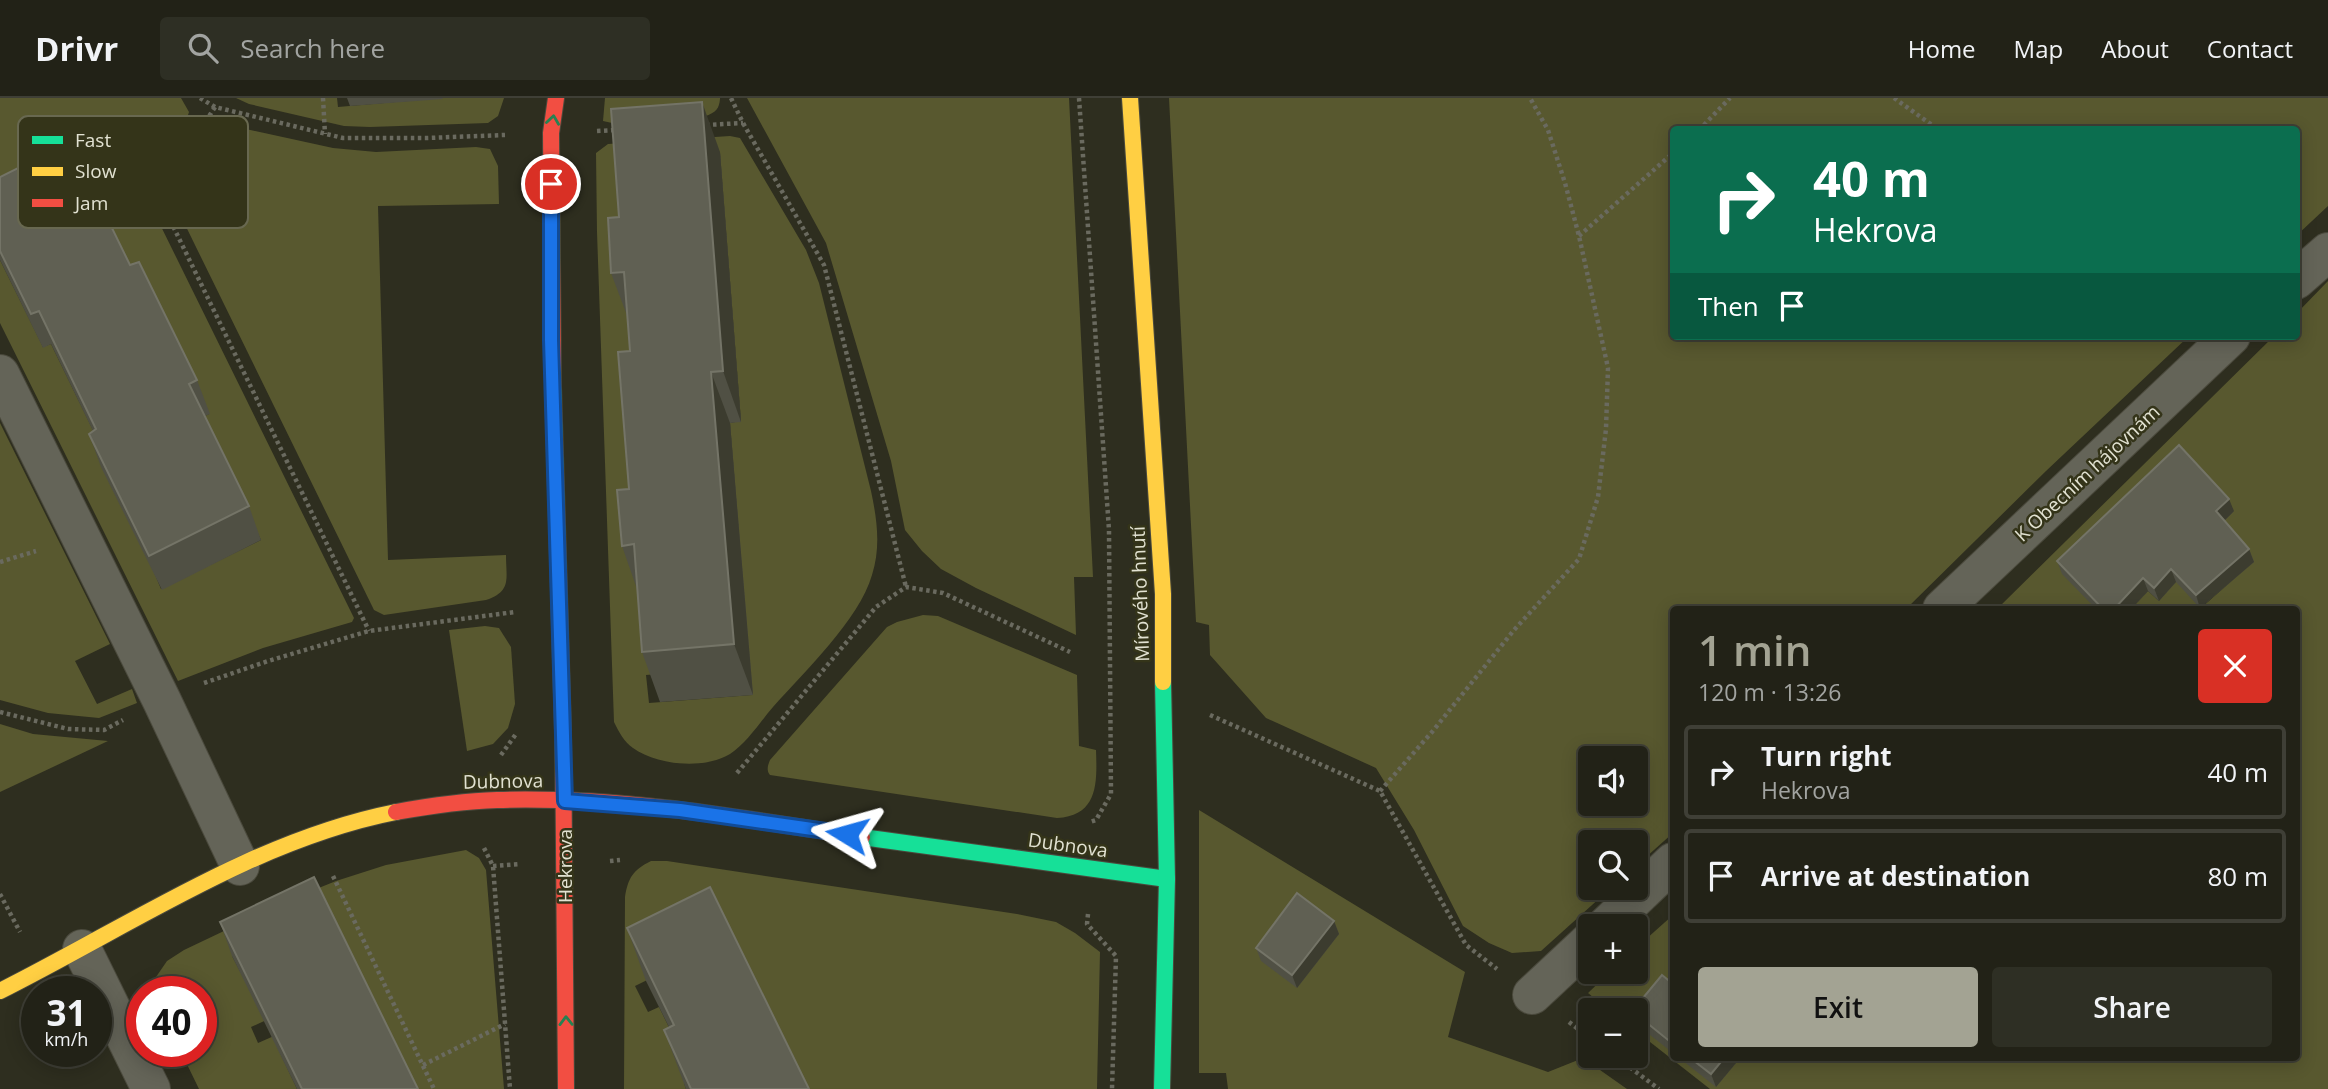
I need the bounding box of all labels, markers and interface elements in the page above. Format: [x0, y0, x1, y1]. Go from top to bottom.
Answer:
search box [160, 17, 650, 80]
text: Drivr [35, 26, 118, 71]
icon: search [184, 29, 222, 67]
text: Search here [240, 30, 385, 66]
text: Home [1908, 32, 1976, 65]
text: Map [2014, 32, 2063, 65]
text: About [2101, 32, 2169, 65]
text: Contact [2207, 32, 2293, 65]
one-way arrow [545, 114, 560, 126]
legend [18, 116, 248, 228]
text: Fast [75, 127, 111, 153]
text: 40 m [1813, 145, 1930, 211]
pin [521, 154, 581, 214]
icon: right [1698, 154, 1789, 245]
text: Slow [75, 158, 117, 184]
icon: arrive [532, 165, 570, 203]
text: Jam [73, 190, 108, 216]
text: Hekrova [1813, 208, 1937, 251]
icon: arrive [1773, 287, 1811, 325]
text: Then [1698, 288, 1759, 324]
street label: K Obecním hájovnám [2009, 399, 2165, 547]
street label: Mírového hnutí [1125, 525, 1155, 662]
text: 1 min [1698, 621, 1811, 678]
button: close [2198, 629, 2272, 703]
text: 120 m · 13:26 [1698, 676, 1841, 708]
text: Turn right [1761, 738, 1892, 774]
map controls [1578, 746, 1648, 1068]
button: sound [1578, 746, 1648, 816]
icon: right [1702, 753, 1740, 791]
text: 40 m [2207, 754, 2268, 790]
street label: Dubnova [463, 767, 543, 795]
text: Hekrova [1761, 774, 1850, 806]
position arrow [810, 797, 884, 871]
street label: Dubnova [1026, 827, 1110, 863]
street label: Hekrova [552, 829, 578, 903]
button: search [1578, 830, 1648, 900]
icon: arrive [1702, 857, 1740, 895]
text: Arrive at destination [1761, 858, 2030, 894]
text: 80 m [2207, 858, 2268, 894]
button: + [1578, 914, 1648, 984]
button: Exit [1698, 967, 1978, 1047]
button: Share [1992, 967, 2272, 1047]
speed limit sign: 40 [126, 976, 217, 1067]
text: 31 [46, 989, 87, 1036]
button: − [1578, 998, 1648, 1068]
one-way arrow [558, 1015, 574, 1026]
text: km/h [45, 1027, 88, 1051]

